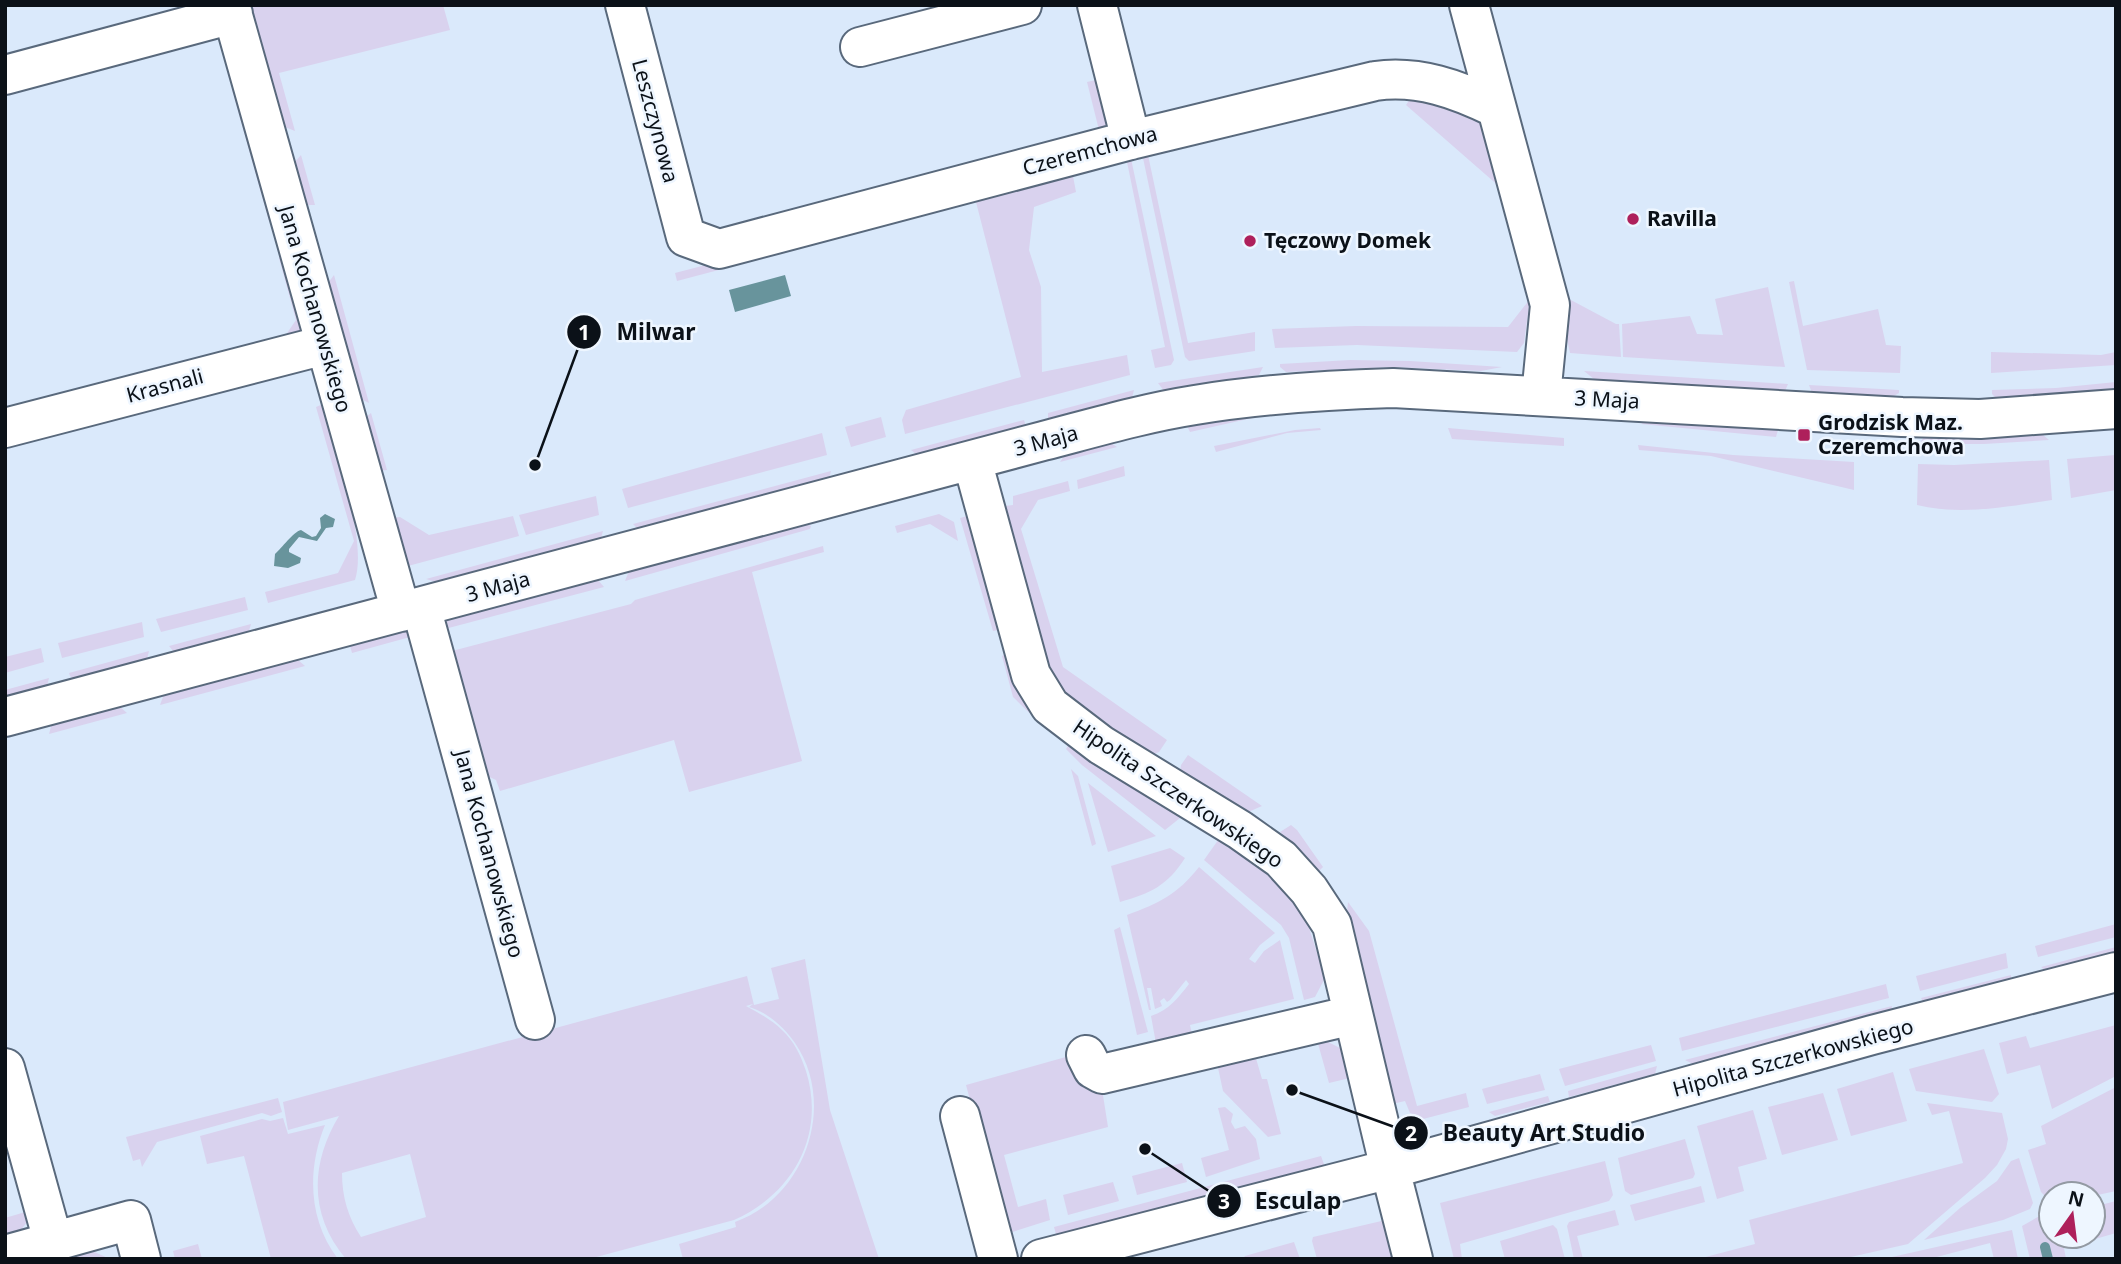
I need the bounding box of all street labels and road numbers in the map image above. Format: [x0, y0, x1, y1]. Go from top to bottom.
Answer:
street label: Leszczynowa [626, 56, 686, 186]
street label: Czeremchowa [1019, 119, 1160, 181]
street label: Jana Kochanowskiego [272, 200, 359, 416]
street label: Krasnali [123, 361, 206, 409]
street label: 3 Maja [1574, 383, 1640, 415]
street label: 3 Maja [1010, 418, 1081, 462]
street label: 3 Maja [462, 564, 533, 608]
street label: Hipolita Szczerkowskiego [1068, 712, 1289, 874]
street label: Jana Kochanowskiego [448, 745, 531, 961]
street label: Hipolita Szczerkowskiego [1669, 1011, 1916, 1103]

